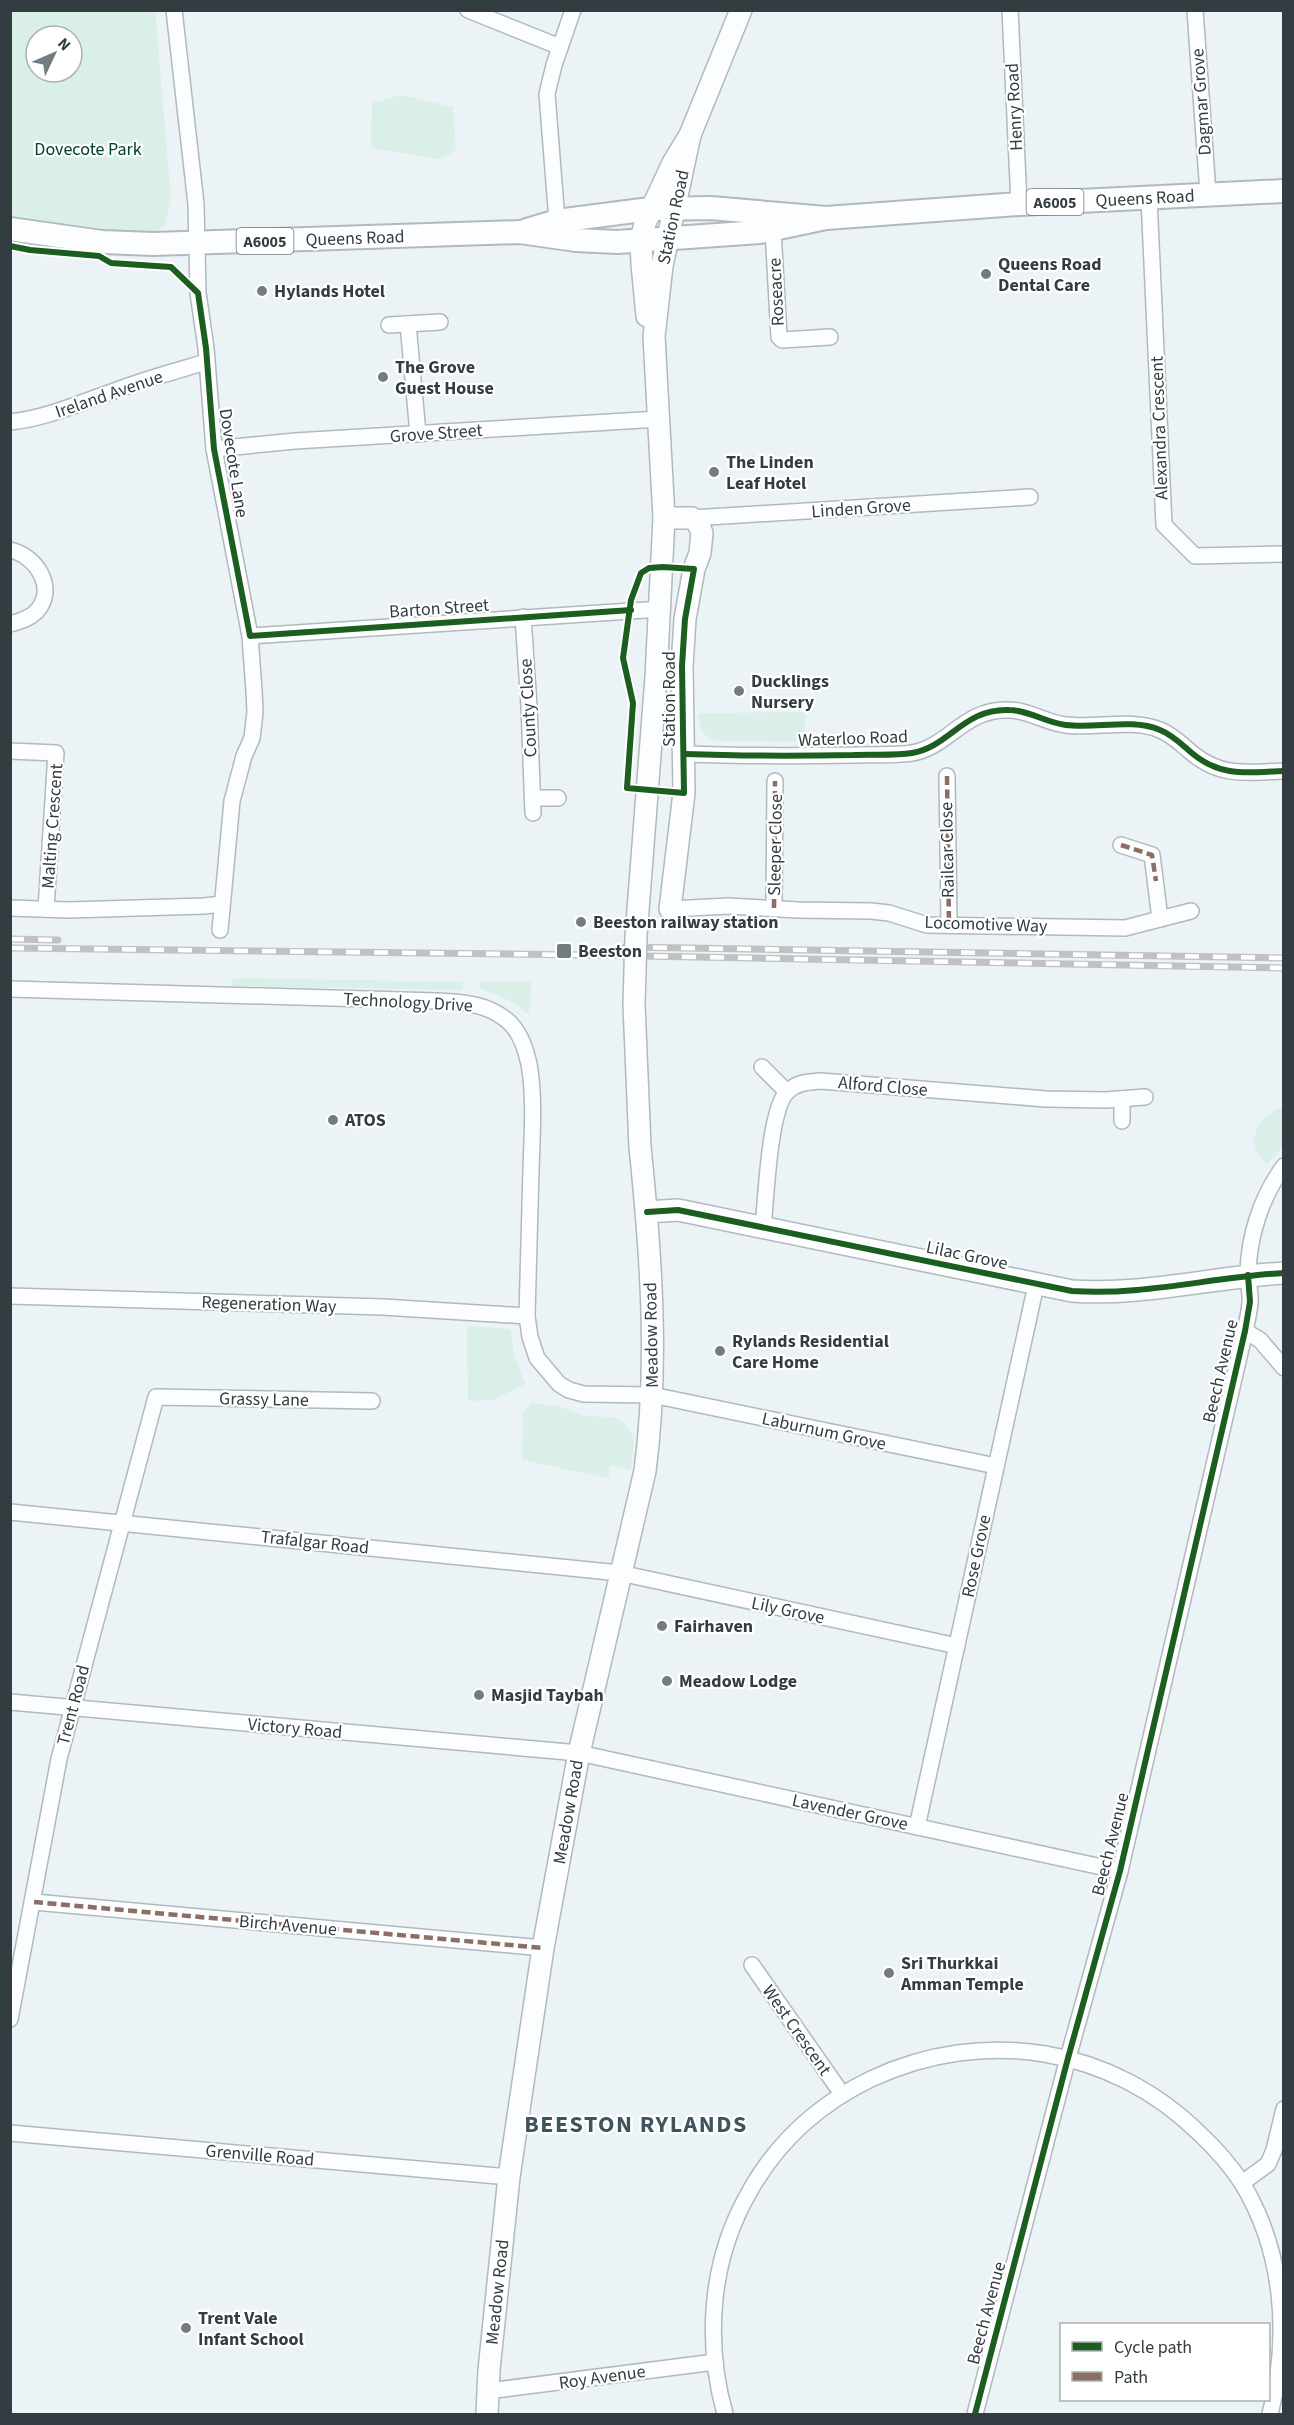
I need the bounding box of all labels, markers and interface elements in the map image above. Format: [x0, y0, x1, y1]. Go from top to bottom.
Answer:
north arrow [24, 24, 84, 84]
text: N [52, 33, 76, 56]
street label: Dagmar Grove [1185, 48, 1218, 156]
street label: Henry Road [1000, 62, 1029, 151]
park label: Dovecote Park [34, 137, 142, 162]
street label: Station Road [651, 168, 696, 267]
street label: Queens Road [1095, 183, 1195, 214]
road number: A6005 [1026, 189, 1084, 215]
street label: Queens Road [305, 224, 405, 253]
road number: A6005 [236, 228, 294, 254]
place label: Queens Road Dental Care [998, 252, 1102, 298]
street label: Roseacre [762, 257, 791, 327]
marker: Queens Road Dental Care [979, 267, 993, 281]
place label: Hylands Hotel [274, 279, 385, 304]
marker: Hylands Hotel [255, 284, 269, 298]
place label: The Grove Guest House [395, 355, 494, 401]
street label: Alexandra Crescent [1144, 356, 1175, 500]
street label: Ireland Avenue [52, 364, 166, 425]
marker: The Grove Guest House [376, 370, 390, 384]
street label: Dovecote Lane [213, 407, 254, 520]
street label: Grove Street [389, 418, 483, 449]
place label: The Linden Leaf Hotel [726, 450, 814, 496]
marker: The Linden Leaf Hotel [707, 465, 721, 479]
street label: Linden Grove [811, 493, 912, 524]
street label: Barton Street [388, 593, 490, 624]
street label: Station Road [657, 651, 682, 747]
street label: County Close [513, 658, 544, 758]
place label: Ducklings Nursery [751, 669, 829, 715]
marker: Ducklings Nursery [732, 684, 746, 698]
street label: Waterloo Road [798, 724, 908, 753]
street label: Malting Crescent [36, 763, 69, 889]
street label: Sleeper Close [762, 794, 789, 896]
street label: Railcar Close [934, 802, 961, 898]
place label: Beeston railway station [593, 910, 779, 935]
street label: Locomotive Way [924, 910, 1048, 939]
marker: Beeston railway station [574, 915, 588, 929]
place label: Beeston [578, 939, 642, 964]
marker: Beeston [555, 942, 573, 960]
street label: Technology Drive [343, 987, 473, 1018]
street label: Alford Close [837, 1070, 929, 1103]
place label: ATOS [344, 1108, 386, 1133]
marker: ATOS [326, 1113, 340, 1127]
street label: Lilac Grove [924, 1235, 1010, 1276]
street label: Meadow Road [638, 1282, 665, 1388]
street label: Regeneration Way [201, 1290, 337, 1319]
street label: Beech Avenue [1196, 1317, 1245, 1425]
place label: Rylands Residential Care Home [732, 1329, 889, 1375]
marker: Rylands Residential Care Home [713, 1344, 727, 1358]
street label: Grassy Lane [219, 1386, 309, 1413]
street label: Laburnum Grove [760, 1406, 888, 1457]
street label: Rose Grove [956, 1512, 997, 1600]
street label: Trafalgar Road [260, 1524, 370, 1561]
street label: Lily Grove [749, 1591, 827, 1630]
place label: Fairhaven [674, 1614, 753, 1639]
marker: Fairhaven [655, 1619, 669, 1633]
street label: Trent Road [51, 1662, 96, 1748]
place label: Meadow Lodge [679, 1669, 797, 1694]
marker: Meadow Lodge [660, 1674, 674, 1688]
place label: Masjid Taybah [491, 1683, 604, 1708]
marker: Masjid Taybah [472, 1688, 486, 1702]
street label: Victory Road [247, 1712, 343, 1745]
street label: Meadow Road [547, 1758, 590, 1866]
street label: Lavender Grove [790, 1788, 910, 1837]
street label: Beech Avenue [1086, 1790, 1135, 1898]
street label: Birch Avenue [238, 1909, 338, 1942]
place label: Sri Thurkkai Amman Temple [900, 1951, 1024, 1997]
marker: Sri Thurkkai Amman Temple [882, 1966, 896, 1980]
street label: West Crescent [756, 1980, 837, 2081]
district label: BEESTON RYLANDS [524, 2107, 748, 2142]
street label: Grenville Road [205, 2138, 315, 2173]
street label: Meadow Road [480, 2238, 515, 2346]
street label: Beech Avenue [961, 2259, 1012, 2367]
place label: Trent Vale Infant School [198, 2306, 304, 2352]
marker: Trent Vale Infant School [179, 2321, 193, 2335]
legend [1060, 2323, 1270, 2401]
text: Cycle path [1114, 2335, 1192, 2360]
street label: Roy Avenue [557, 2359, 647, 2396]
text: Path [1114, 2365, 1148, 2390]

